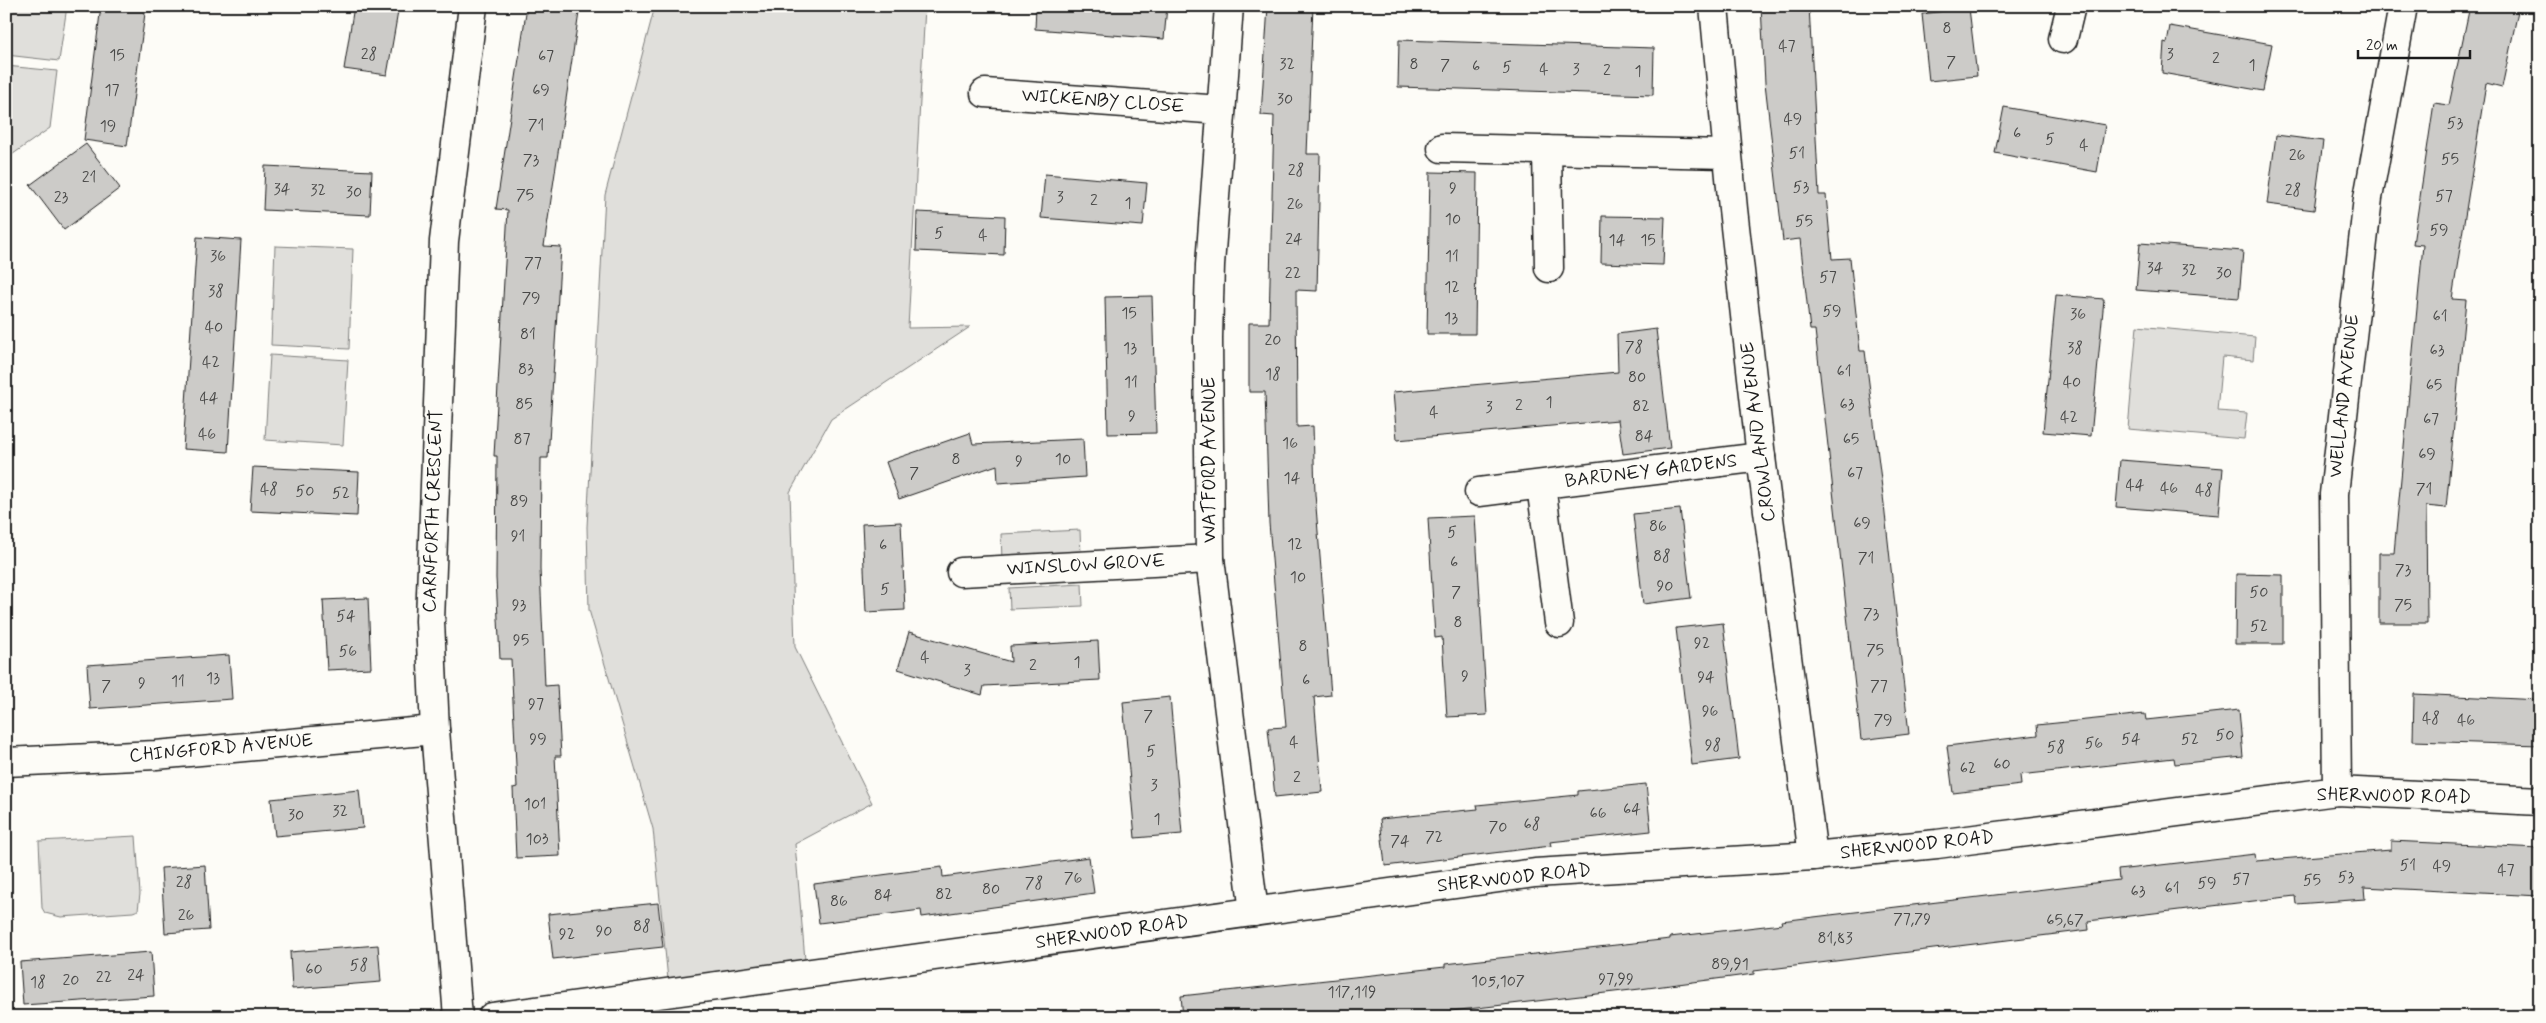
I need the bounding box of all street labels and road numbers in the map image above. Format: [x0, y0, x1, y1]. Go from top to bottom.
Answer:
street label: WICKENBY CLOSE [1021, 83, 1185, 119]
street label: WELLAND AVENUE [2323, 313, 2365, 479]
street label: CROWLAND AVENUE [1735, 341, 1781, 523]
street label: WATFORD AVENUE [1197, 377, 1222, 543]
street label: CARNFORTH CRESCENT [417, 409, 449, 613]
street label: BARDNEY GARDENS [1563, 448, 1739, 494]
street label: WINSLOW GROVE [1006, 548, 1166, 582]
street label: CHINGFORD AVENUE [128, 728, 314, 768]
street label: SHERWOOD ROAD [2316, 782, 2472, 810]
street label: SHERWOOD ROAD [1839, 824, 1995, 866]
street label: SHERWOOD ROAD [1436, 857, 1592, 899]
street label: SHERWOOD ROAD [1034, 909, 1190, 955]

